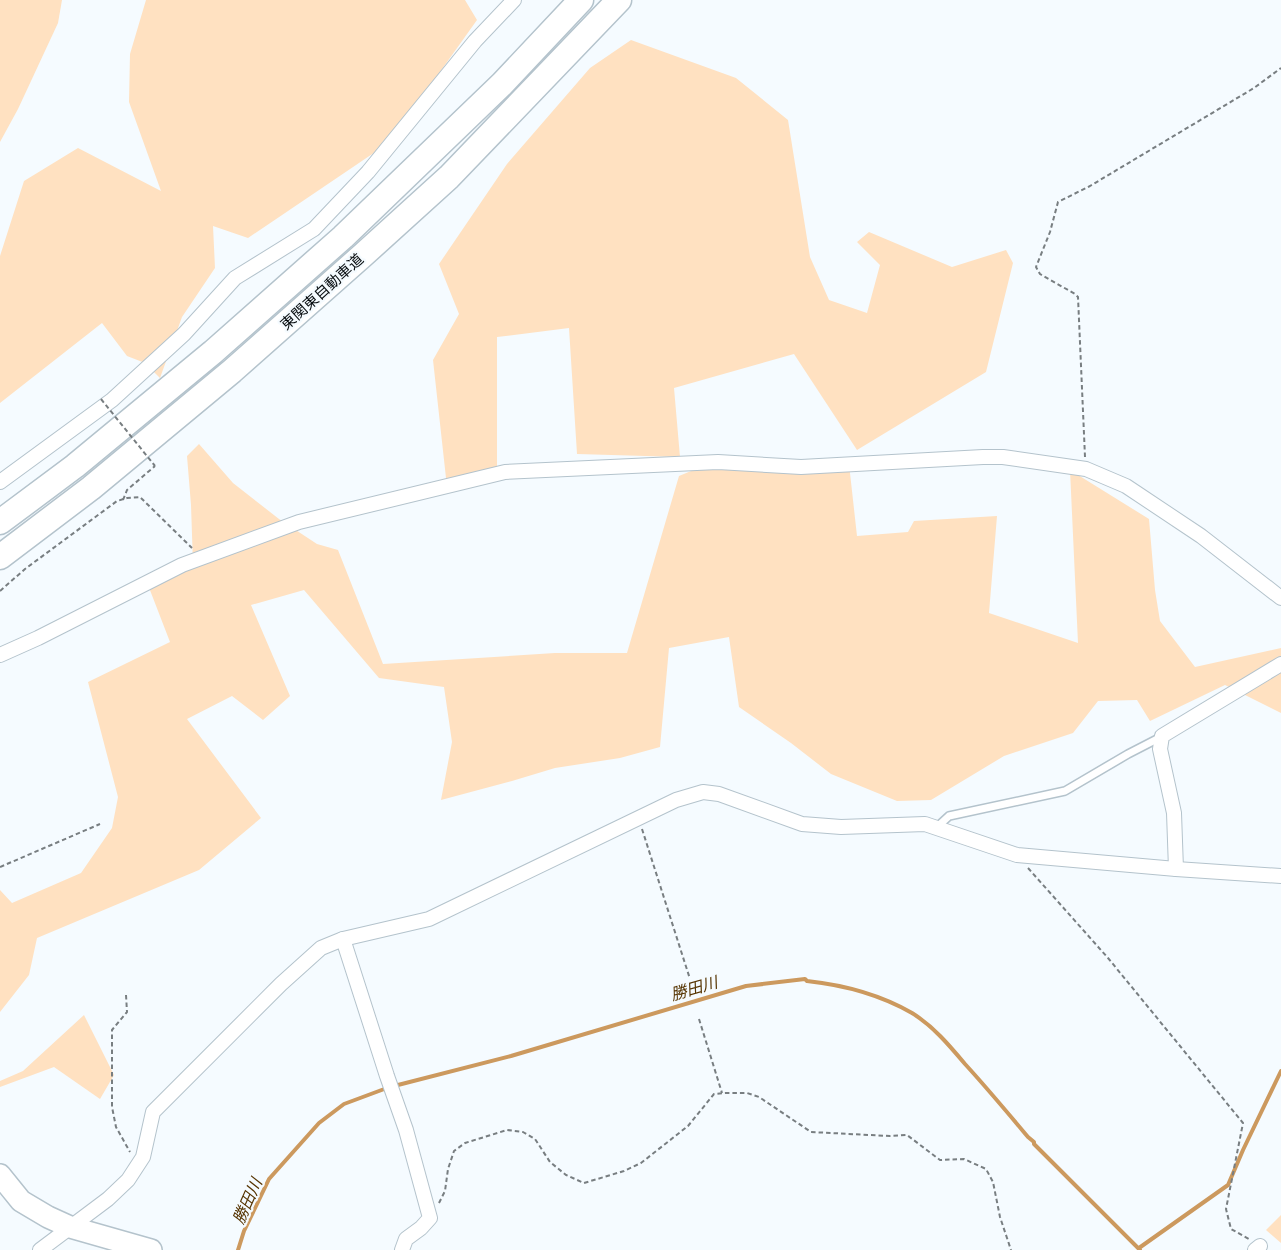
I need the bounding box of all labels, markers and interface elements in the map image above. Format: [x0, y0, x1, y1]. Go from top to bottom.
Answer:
street label: 東関東自動車道 [276, 249, 366, 333]
water label: 勝田川 [668, 971, 721, 1003]
water label: 勝田川 [228, 1173, 266, 1227]

